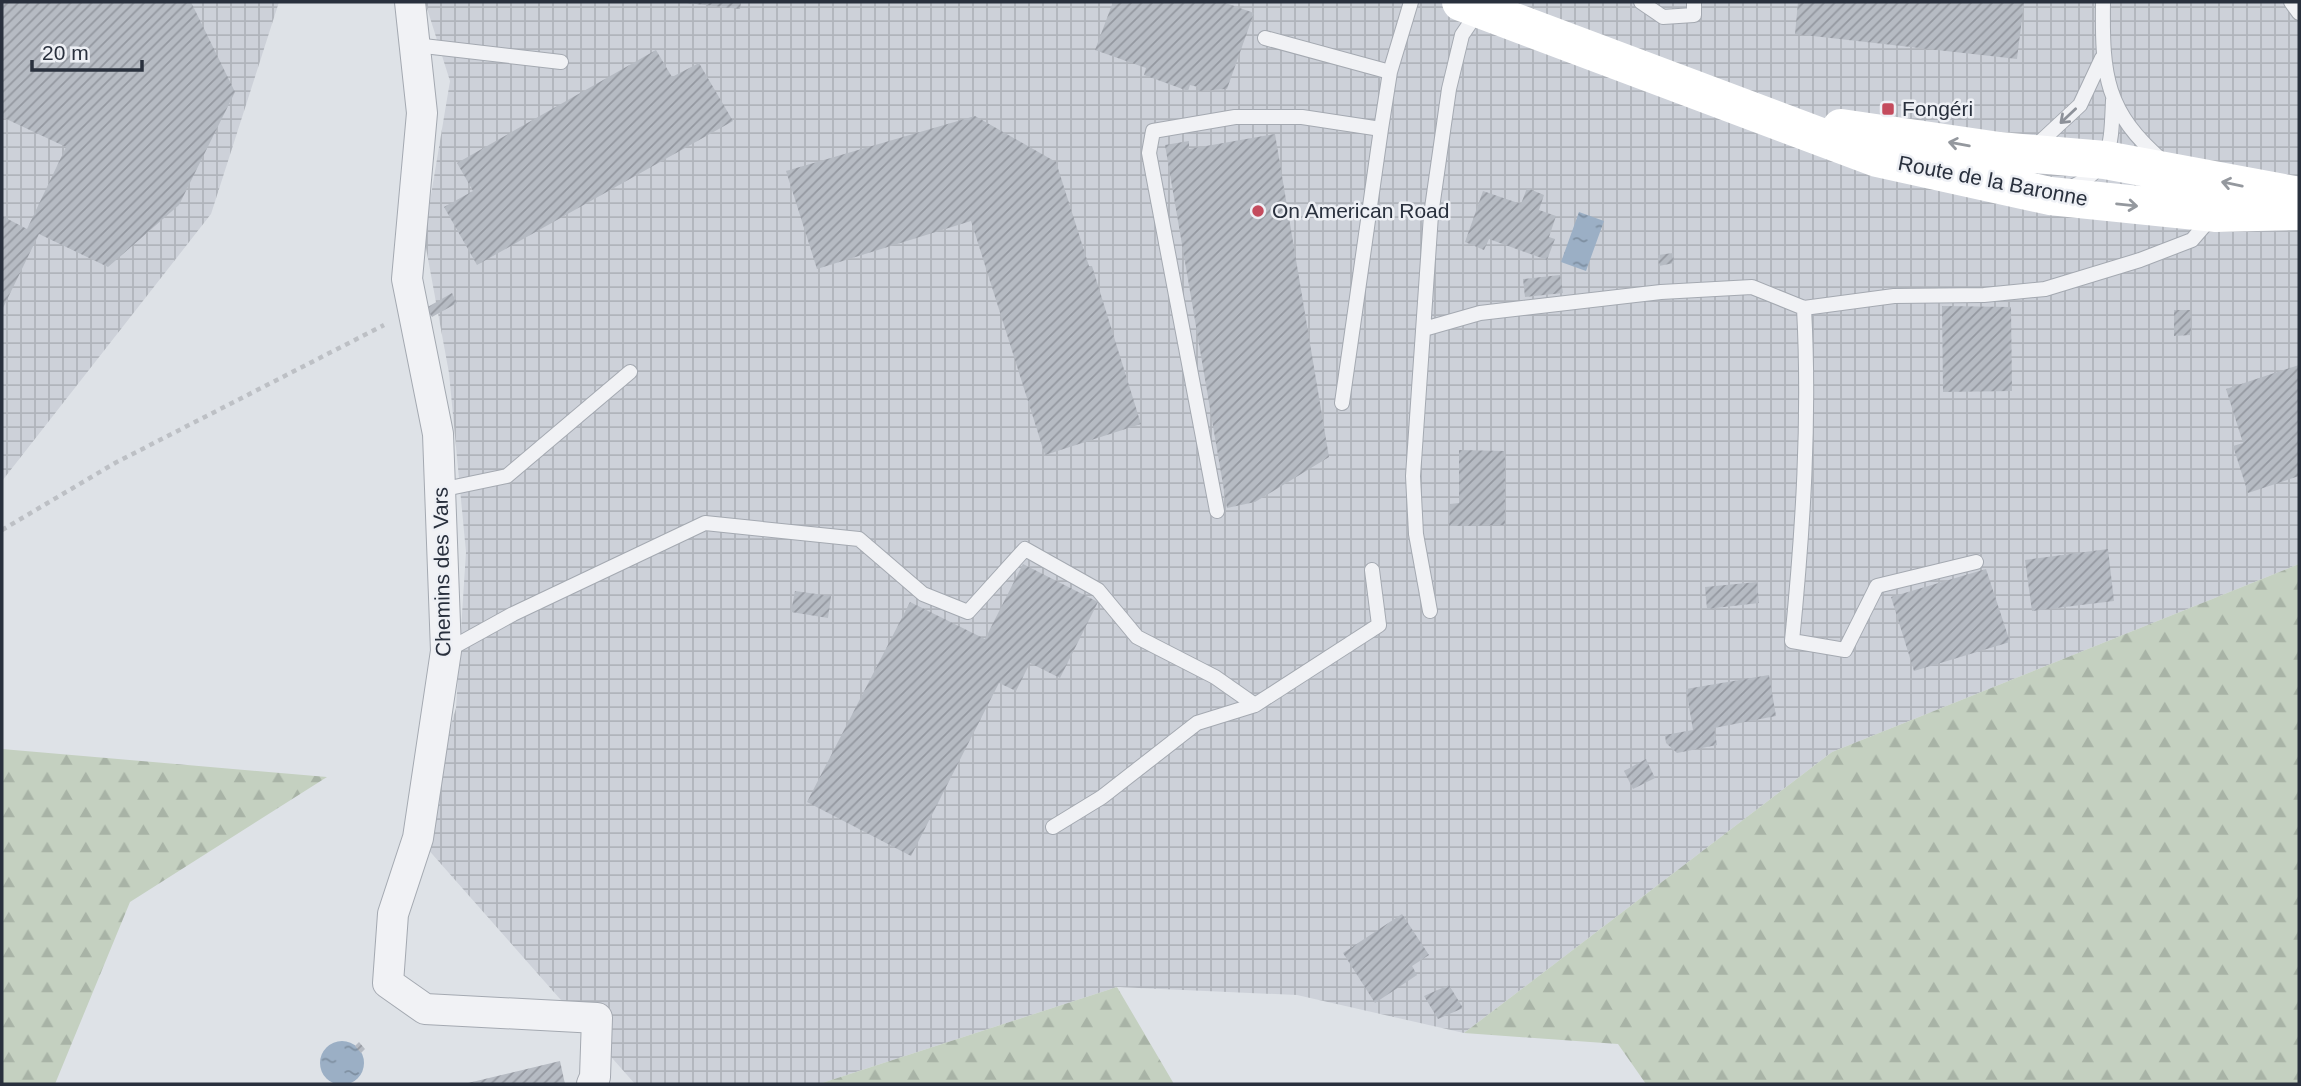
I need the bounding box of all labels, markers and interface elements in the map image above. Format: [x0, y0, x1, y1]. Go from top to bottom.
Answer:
scale bar [32, 28, 142, 72]
text: 20 m [42, 41, 89, 64]
place label: Fongéri [1902, 97, 1973, 120]
marker: Fongéri [1880, 101, 1896, 117]
one-way arrow [2060, 108, 2077, 125]
one-way arrow [1948, 137, 1971, 150]
street label: Route de la Baronne [1896, 151, 2090, 210]
one-way arrow [2221, 176, 2244, 190]
one-way arrow [2116, 198, 2138, 211]
place label: On American Road [1272, 199, 1449, 222]
marker: On American Road [1250, 203, 1266, 219]
street label: Chemins des Vars [429, 487, 454, 657]

